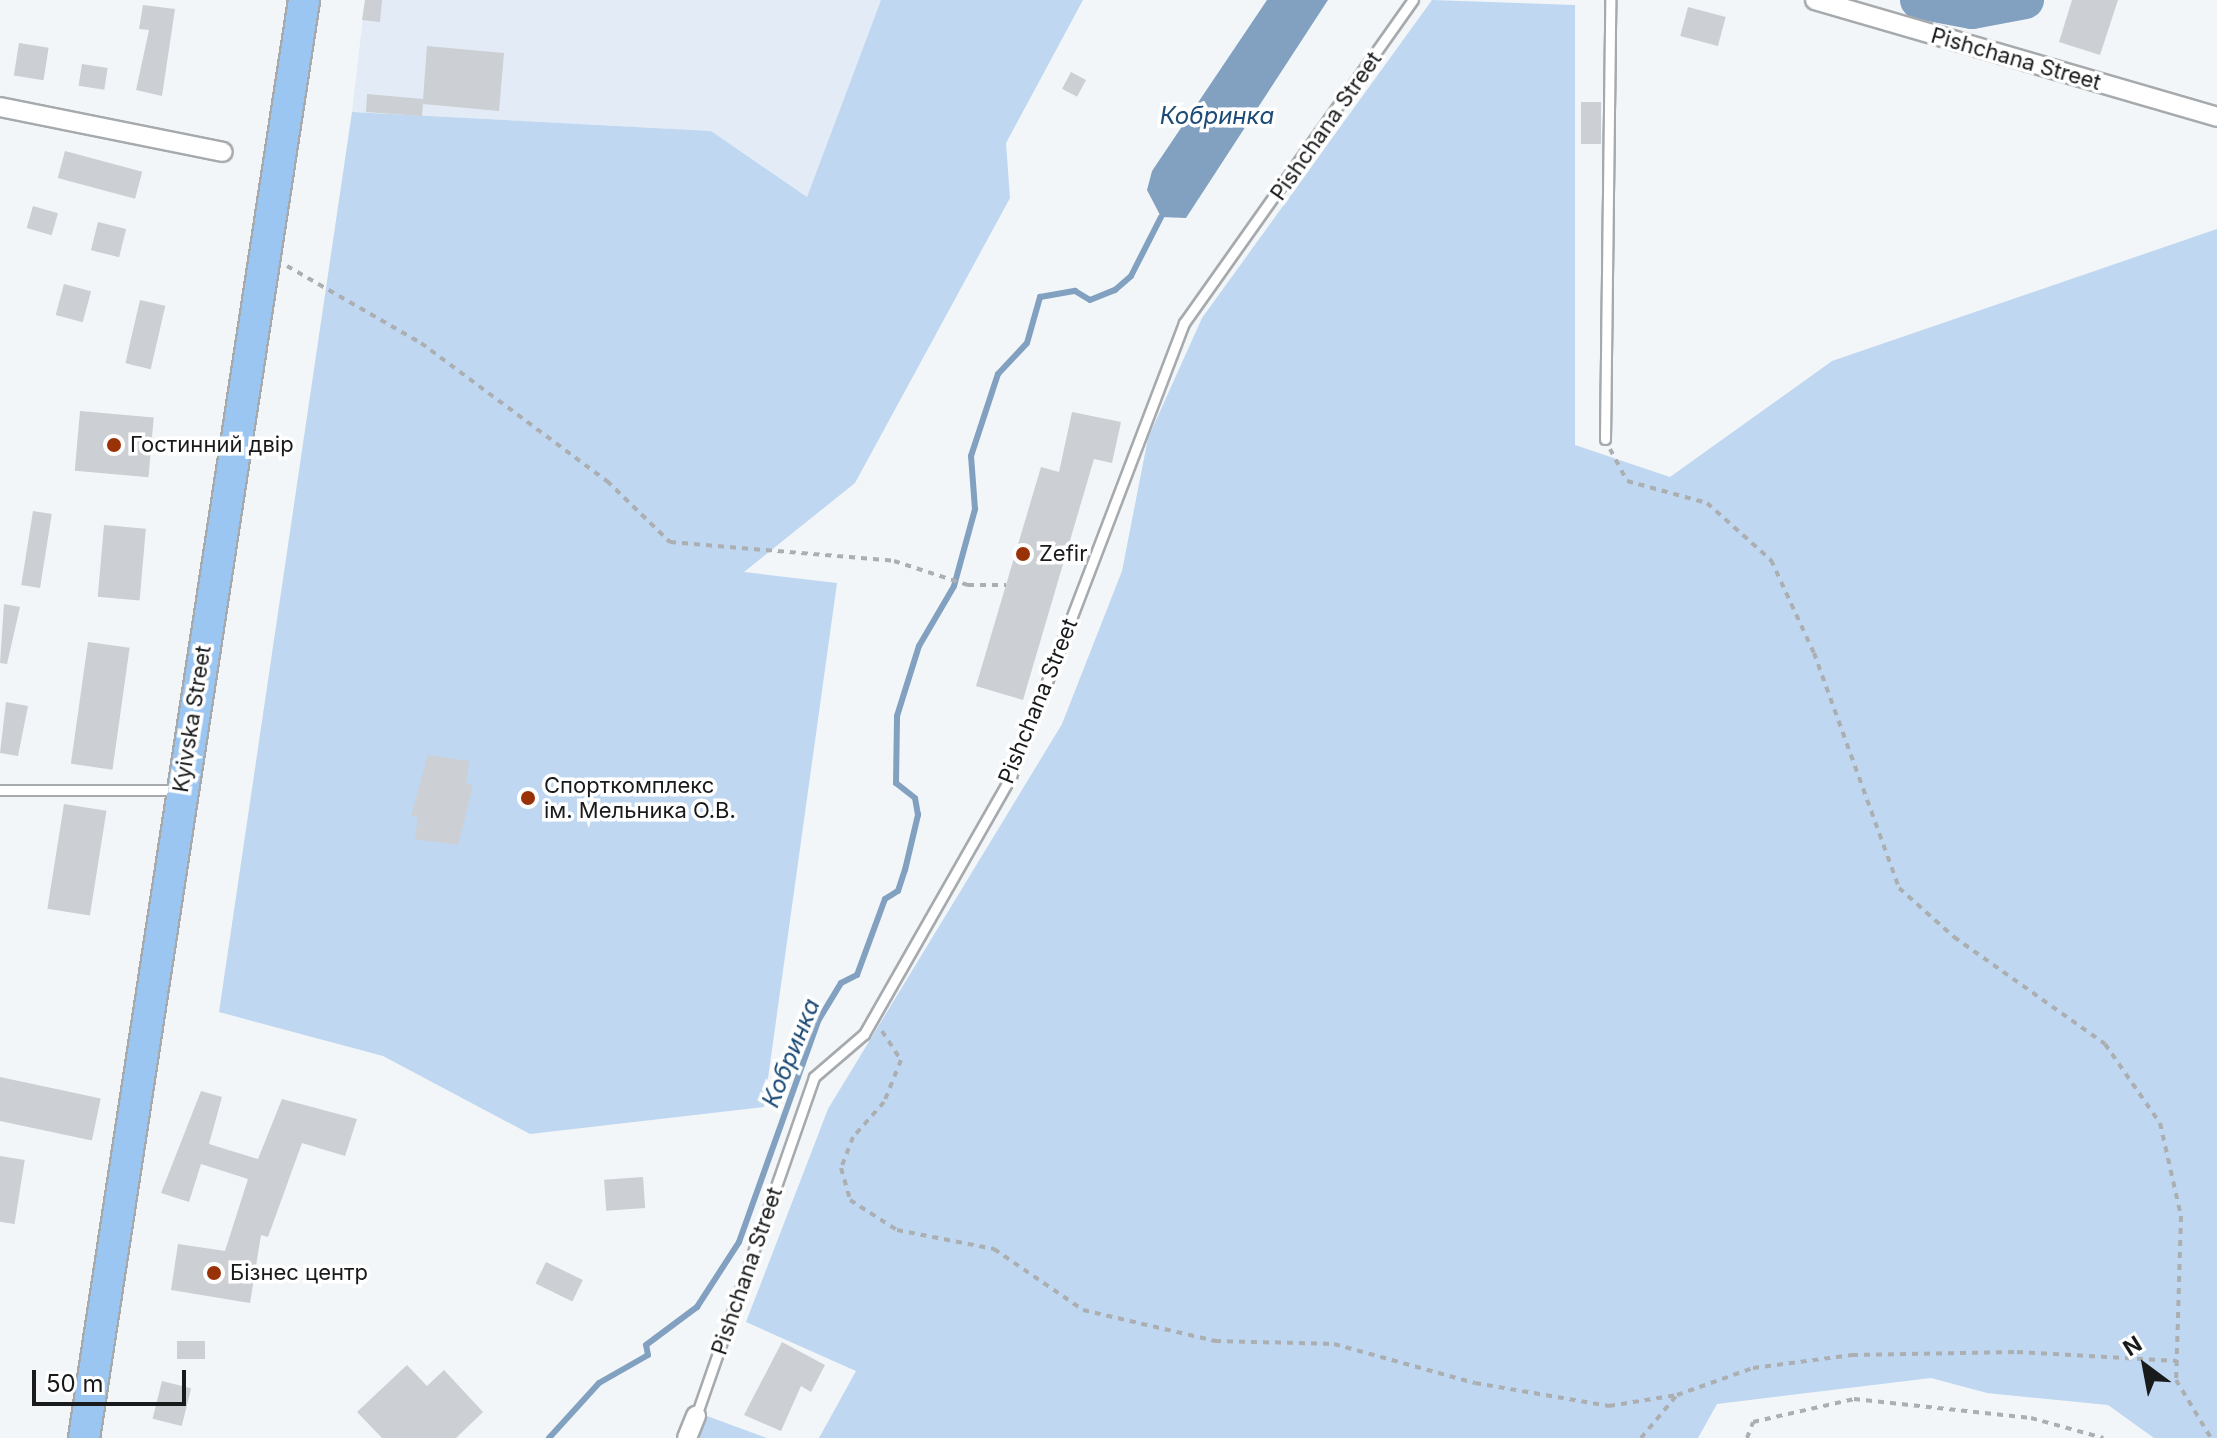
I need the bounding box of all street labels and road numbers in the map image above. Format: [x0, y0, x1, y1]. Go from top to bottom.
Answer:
street label: Pishchana Street [1928, 22, 2104, 96]
street label: Pishchana Street [1265, 47, 1387, 205]
street label: Pishchana Street [993, 615, 1083, 787]
street label: Kyivska Street [167, 644, 217, 794]
street label: Pishchana Street [706, 1184, 788, 1358]

